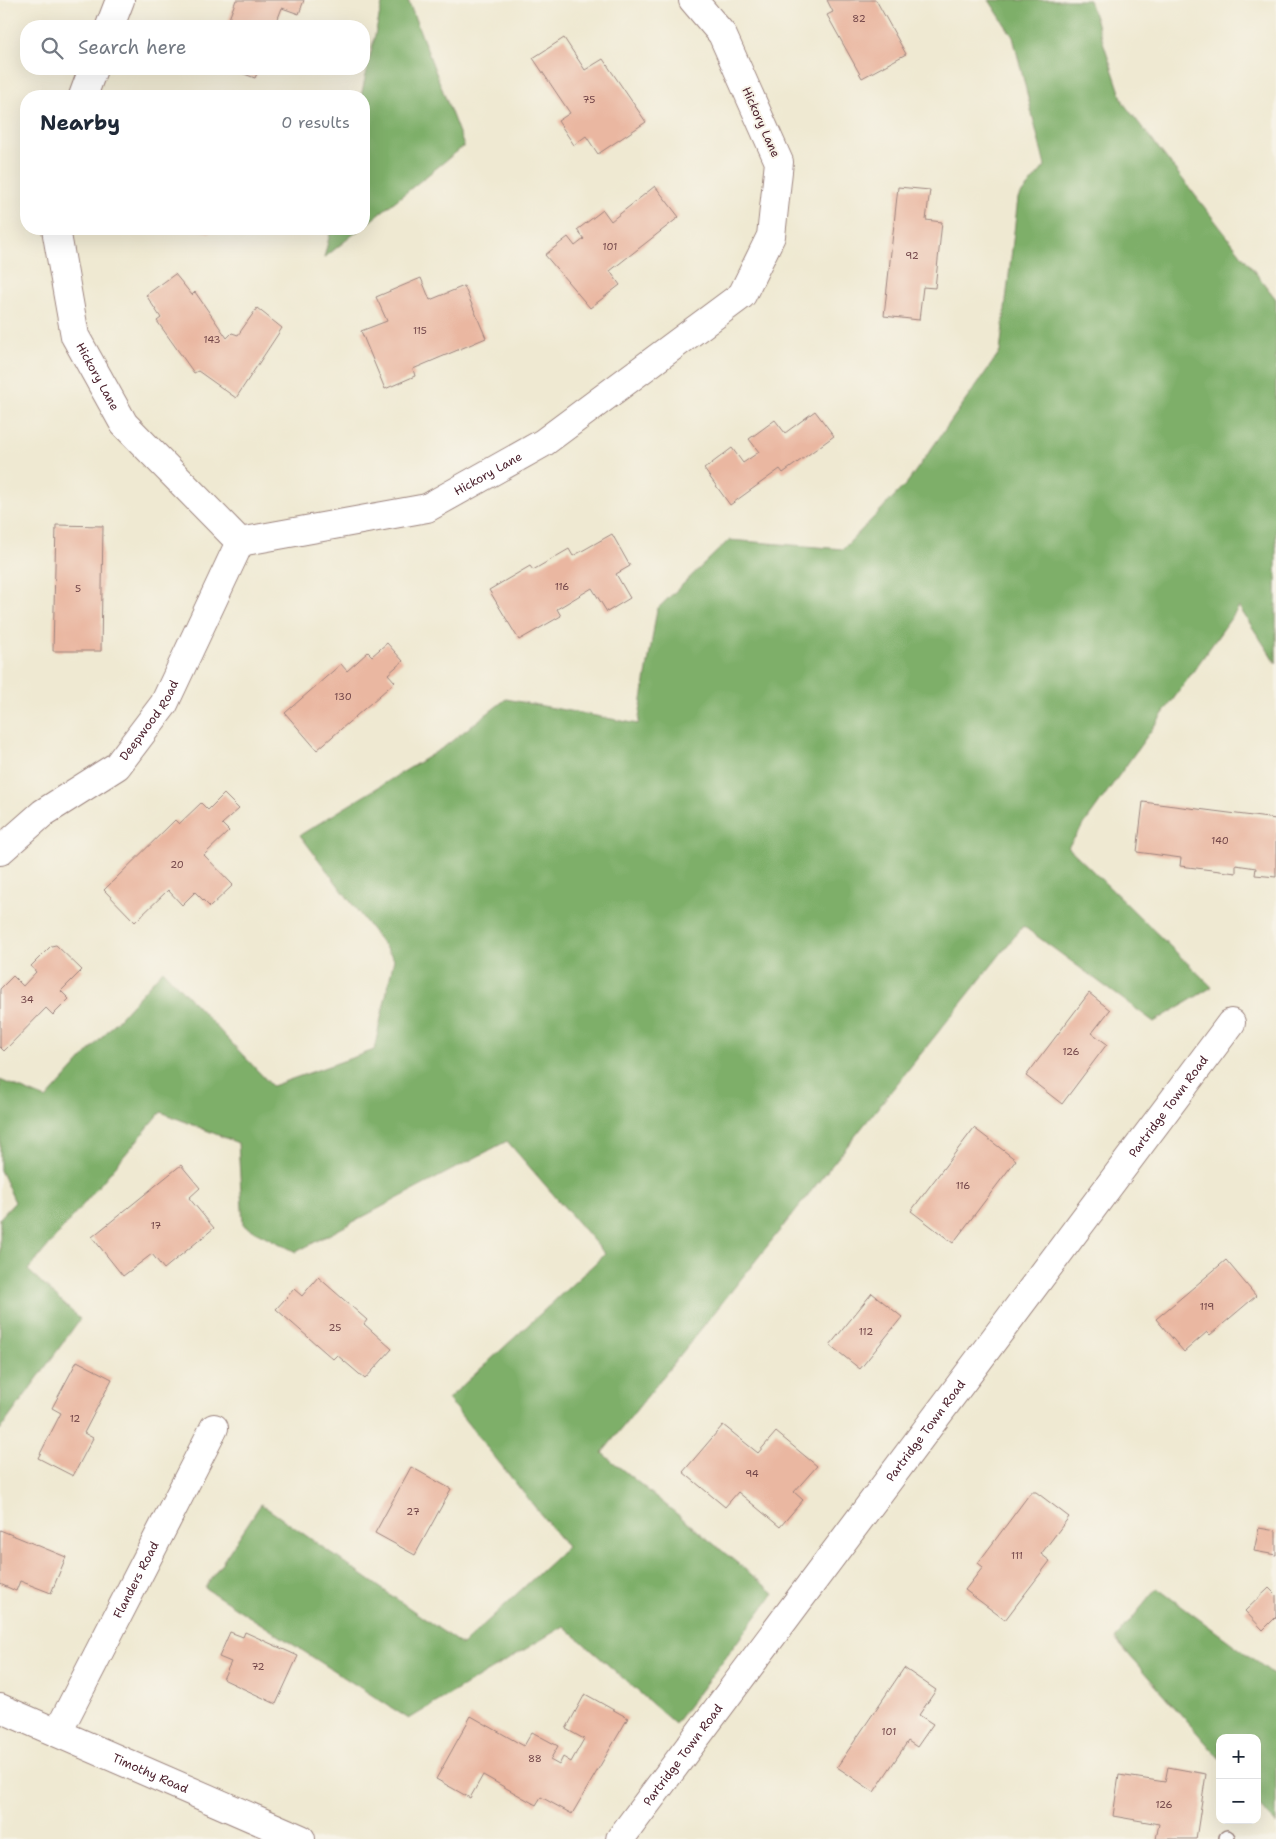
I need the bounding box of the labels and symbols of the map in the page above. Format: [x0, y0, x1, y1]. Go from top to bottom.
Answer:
house number: 82 [852, 12, 866, 25]
street label: Hickory Lane [738, 84, 784, 160]
house number: 75 [583, 93, 595, 106]
house number: 101 [603, 240, 617, 253]
house number: 92 [905, 249, 919, 262]
house number: 115 [413, 324, 427, 337]
house number: 143 [203, 333, 221, 346]
street label: Hickory Lane [72, 340, 123, 414]
street label: Hickory Lane [451, 448, 525, 499]
house number: 116 [555, 580, 569, 593]
house number: 5 [75, 582, 81, 595]
street label: Deepwood Road [116, 677, 182, 764]
house number: 130 [334, 690, 352, 703]
house number: 140 [1211, 834, 1229, 847]
house number: 20 [170, 858, 184, 871]
house number: 34 [20, 993, 34, 1006]
house number: 126 [1062, 1045, 1080, 1058]
street label: Partridge Town Road [1125, 1052, 1212, 1161]
house number: 116 [956, 1179, 970, 1192]
house number: 17 [151, 1219, 161, 1232]
house number: 119 [1200, 1300, 1214, 1313]
house number: 25 [329, 1321, 341, 1334]
house number: 112 [859, 1325, 873, 1338]
street label: Partridge Town Road [882, 1376, 969, 1485]
house number: 12 [70, 1412, 80, 1425]
house number: 94 [745, 1467, 759, 1480]
house number: 27 [406, 1505, 420, 1518]
street label: Flanders Road [110, 1538, 163, 1621]
house number: 111 [1011, 1549, 1023, 1562]
house number: 72 [251, 1660, 265, 1673]
street label: Partridge Town Road [640, 1700, 727, 1809]
house number: 101 [882, 1725, 896, 1738]
street label: Timothy Road [110, 1750, 191, 1797]
house number: 88 [528, 1752, 542, 1765]
house number: 126 [1155, 1798, 1173, 1811]

